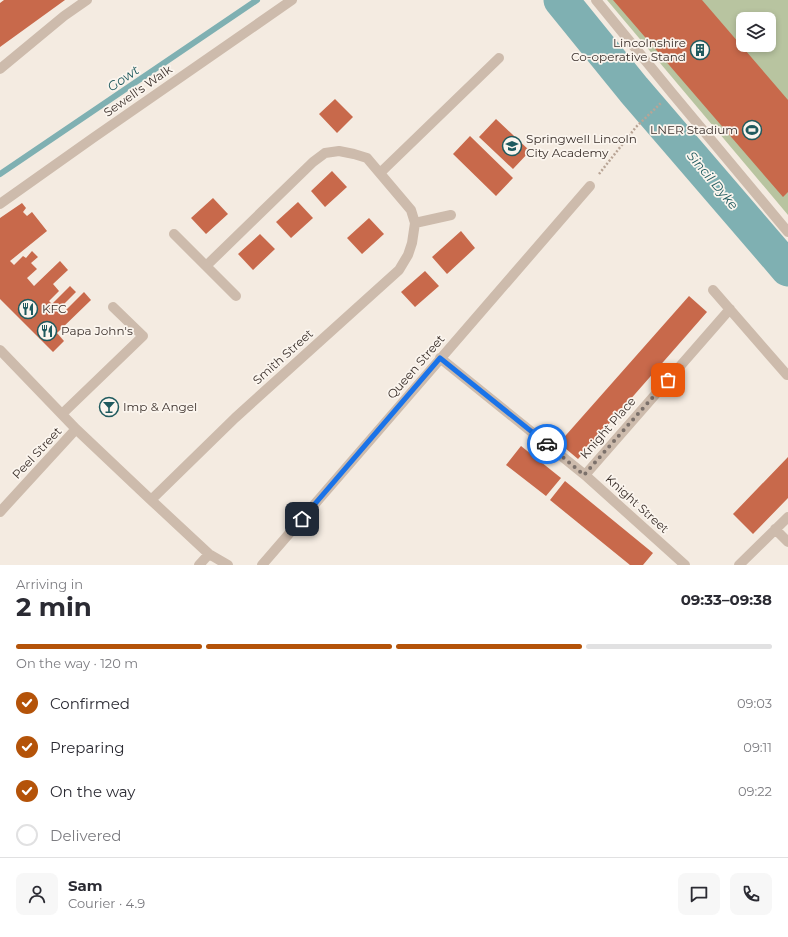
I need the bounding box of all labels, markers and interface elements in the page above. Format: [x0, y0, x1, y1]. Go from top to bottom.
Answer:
map controls [736, 12, 776, 52]
button: layers [736, 12, 776, 52]
place label: Lincolnshire Co-operative Stand [571, 35, 686, 64]
building icon: Lincolnshire Co-operative Stand [689, 39, 711, 61]
street label: Sewell's Walk [101, 61, 176, 120]
water label: Gowt [104, 61, 142, 94]
sports icon: LNER Stadium [741, 119, 763, 141]
place label: LNER Stadium [650, 122, 738, 137]
place label: Springwell Lincoln City Academy [526, 131, 637, 160]
school or university icon: Springwell Lincoln City Academy [501, 135, 523, 157]
water label: Sincil Dyke [684, 148, 742, 212]
restaurant icon: KFC [17, 298, 39, 320]
place label: KFC [42, 301, 67, 316]
restaurant icon: Papa John's [36, 320, 58, 342]
place label: Papa John's [61, 323, 133, 338]
street label: Smith Street [250, 326, 316, 388]
street label: Queen Street [384, 331, 448, 402]
pin [651, 363, 685, 397]
icon: bag [657, 369, 679, 391]
street label: Knight Place [577, 394, 639, 462]
bar icon: Imp & Angel [98, 396, 120, 418]
place label: Imp & Angel [123, 399, 197, 414]
street label: Peel Street [9, 423, 65, 482]
courier [527, 424, 567, 464]
icon: car [536, 433, 558, 455]
street label: Knight Street [602, 471, 672, 536]
pin [285, 502, 319, 536]
icon: home [291, 508, 313, 530]
text: Arriving in [16, 576, 83, 592]
text: 09:33–09:38 [681, 590, 772, 609]
text: 2 min [16, 591, 92, 623]
text: On the way · 120 m [16, 655, 138, 671]
icon: check [16, 692, 38, 714]
text: Confirmed [50, 694, 130, 713]
text: 09:03 [737, 695, 772, 711]
icon: check [16, 736, 38, 758]
text: Preparing [50, 738, 125, 757]
text: 09:11 [743, 739, 772, 755]
icon: check [16, 780, 38, 802]
text: On the way [50, 782, 135, 801]
text: 09:22 [738, 783, 772, 799]
text: Delivered [50, 826, 122, 845]
button: person [16, 873, 58, 915]
button: chat [678, 873, 720, 915]
button: phone [730, 873, 772, 915]
text: Sam [68, 876, 103, 895]
text: Courier · 4.9 [68, 895, 145, 911]

